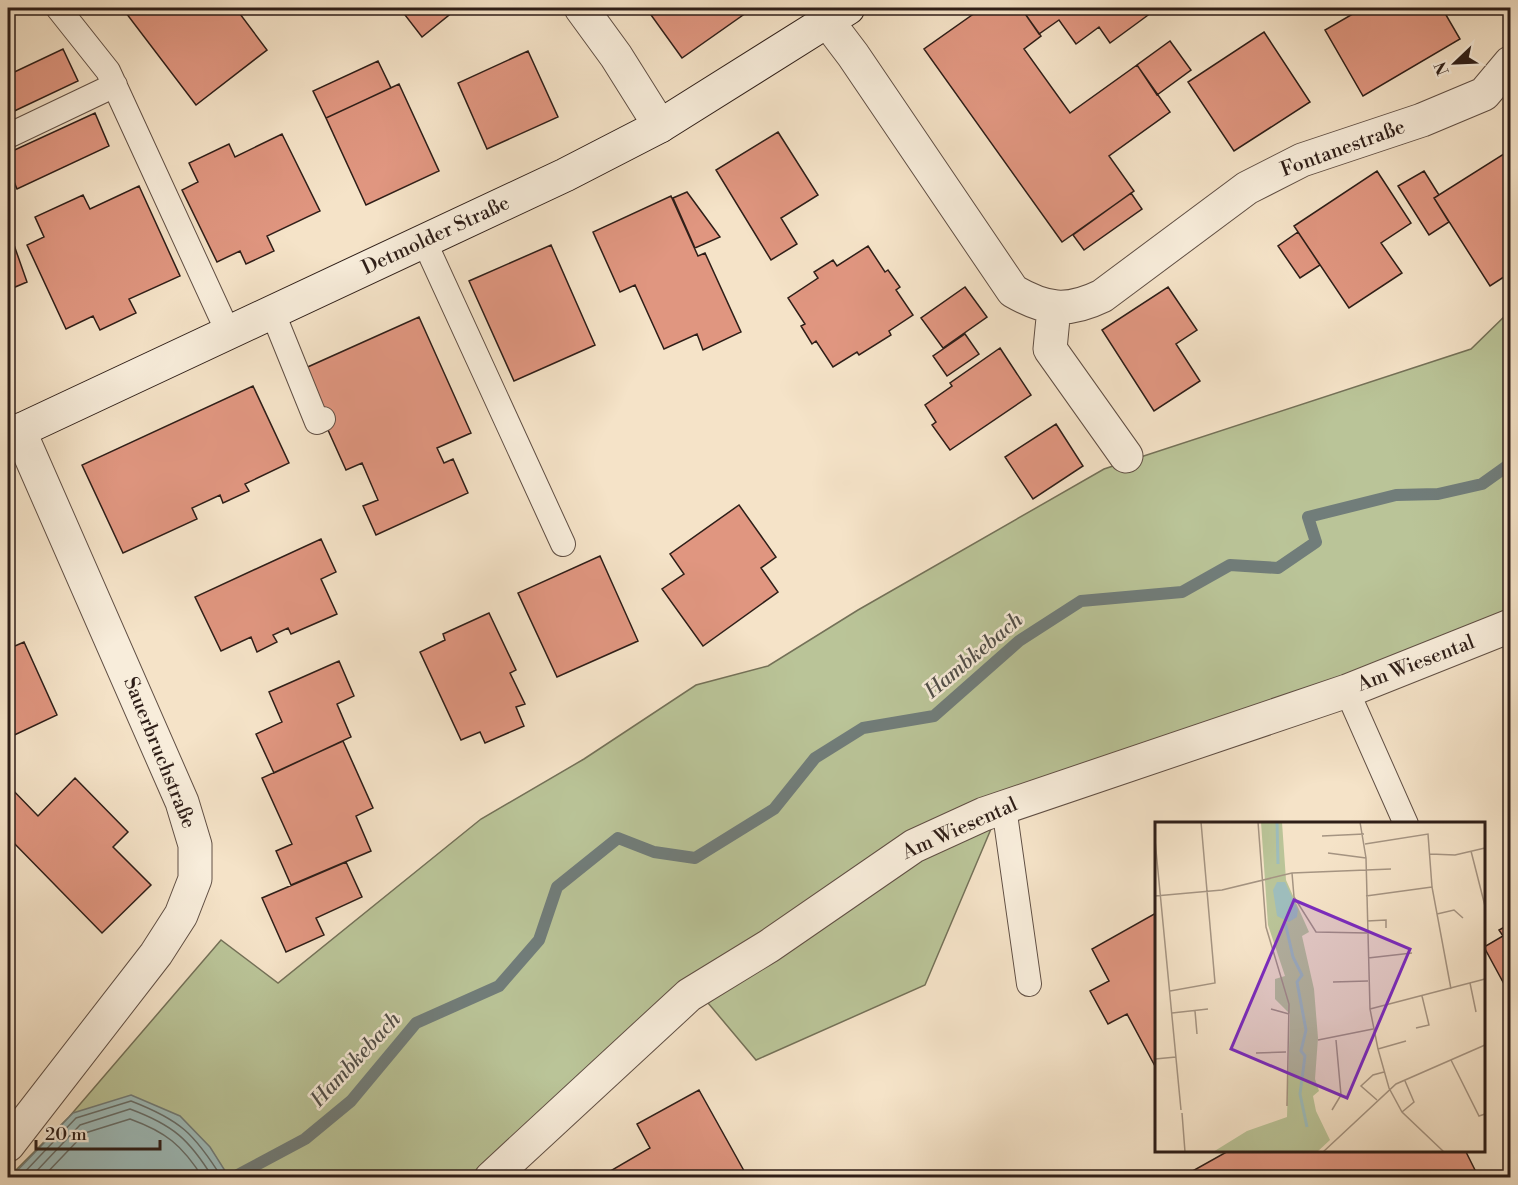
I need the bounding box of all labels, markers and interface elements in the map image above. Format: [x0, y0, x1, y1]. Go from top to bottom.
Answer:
north arrow [1425, 33, 1485, 93]
text: N [1430, 58, 1454, 78]
street label: Fontanestraße [1277, 115, 1409, 183]
street label: Detmolder Straße [358, 191, 514, 281]
water label: Hambkebach [919, 607, 1029, 705]
street label: Am Wiesental [1353, 630, 1478, 698]
street label: Sauerbruchstraße [117, 673, 201, 833]
street label: Am Wiesental [897, 792, 1022, 866]
inset map [1155, 822, 1485, 1152]
water label: Hambkebach [305, 1007, 407, 1114]
scale bar [36, 1113, 160, 1151]
text: 20 m [45, 1123, 87, 1146]

